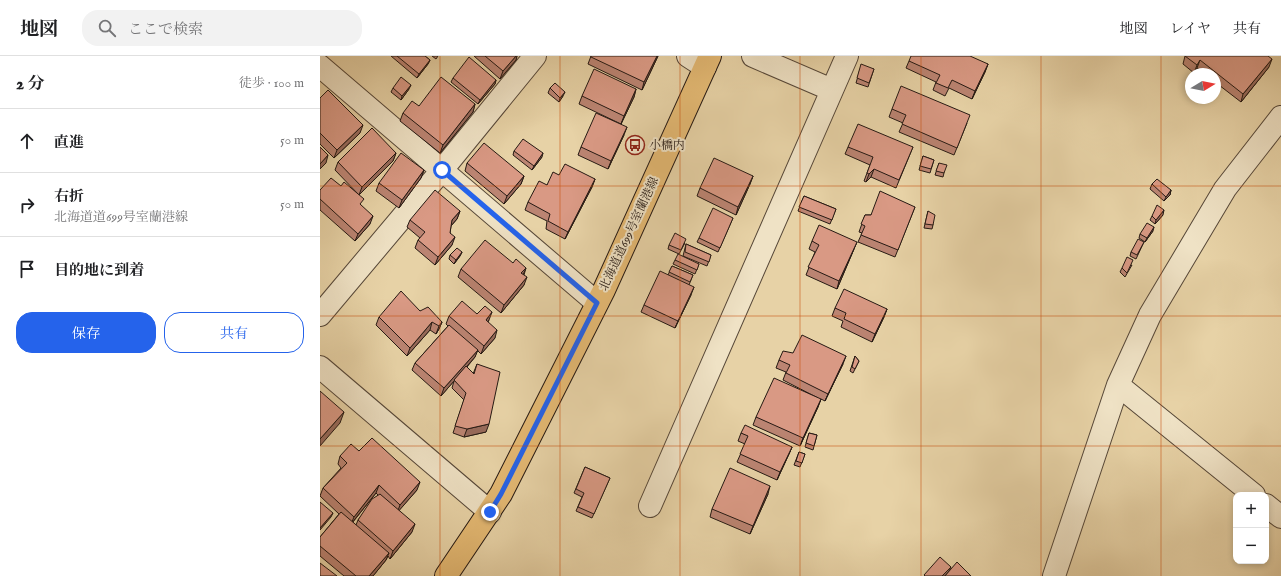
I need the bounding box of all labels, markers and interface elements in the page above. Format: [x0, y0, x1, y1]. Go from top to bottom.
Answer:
search box [82, 10, 362, 46]
icon: search [96, 17, 118, 39]
text: 地図 [20, 18, 58, 42]
text: ここで検索 [128, 20, 203, 39]
text: 地図 [1120, 20, 1148, 38]
text: レイヤ [1170, 20, 1211, 38]
text: 共有 [1233, 20, 1261, 38]
north arrow [1185, 68, 1221, 104]
text: 2 分 [16, 74, 45, 95]
text: 徒歩 · 100 m [239, 75, 304, 92]
icon: ahead [16, 130, 38, 152]
text: 50 m [280, 132, 304, 149]
text: 直進 [54, 133, 84, 152]
bus stop icon: 小橋内 [624, 134, 646, 156]
place label: 小橋内 [649, 138, 685, 153]
route start [433, 161, 451, 179]
street label: 北海道道699号室蘭港線 [596, 175, 662, 293]
text: 右折 [54, 187, 84, 206]
icon: right [16, 194, 38, 216]
text: 50 m [280, 196, 304, 213]
text: 北海道道699号室蘭港線 [54, 209, 188, 226]
icon: arrive [16, 258, 38, 280]
text: 目的地に到着 [54, 261, 144, 280]
button: 保存 [16, 312, 156, 353]
button: 共有 [164, 312, 304, 353]
map controls [1233, 492, 1269, 564]
button: + [1233, 492, 1269, 528]
route end [481, 503, 499, 521]
button: − [1233, 528, 1269, 564]

